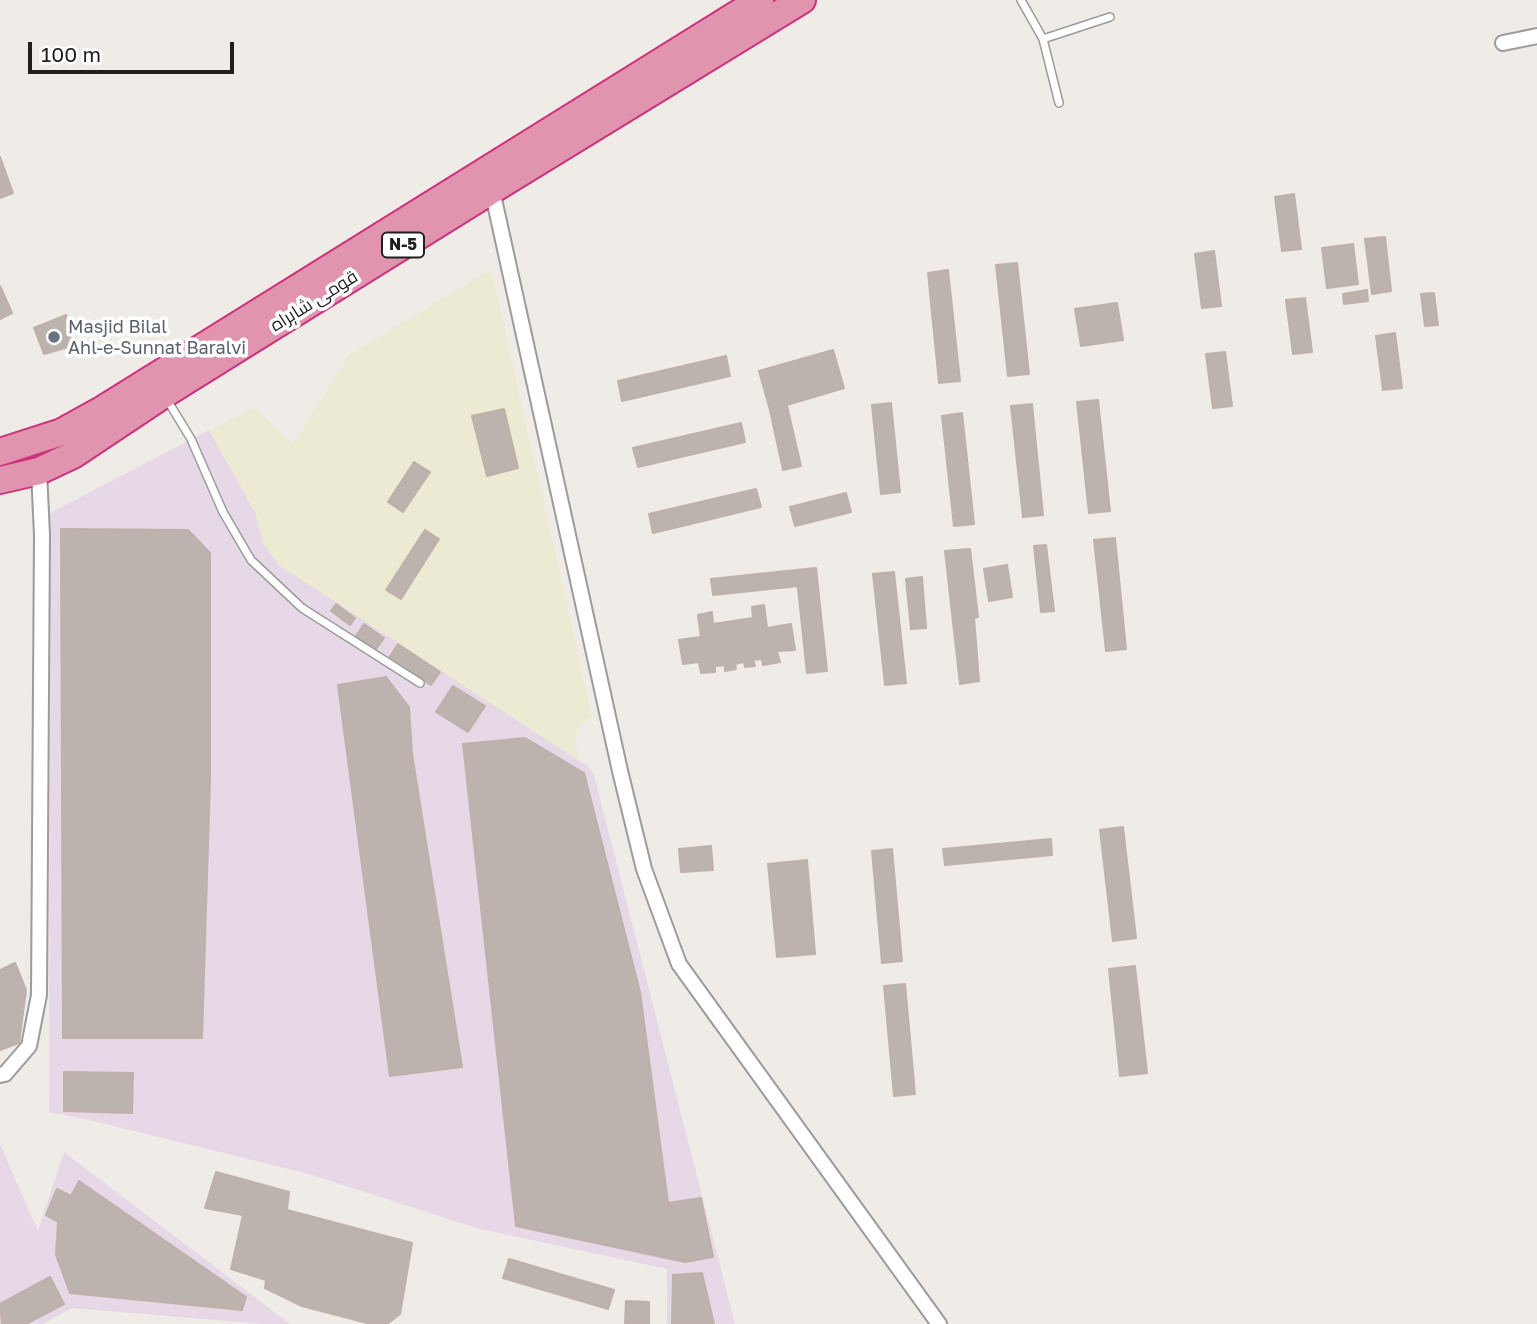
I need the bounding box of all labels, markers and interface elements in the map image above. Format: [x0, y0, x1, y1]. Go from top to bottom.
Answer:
scale bar [32, 28, 238, 72]
text: 100 m [41, 41, 101, 67]
road number: N-5 [382, 232, 424, 258]
street label: قومی شاہراہ [266, 266, 362, 336]
place label: Masjid Bilal Ahl-e-Sunnat Baralvi [68, 316, 246, 358]
marker: Masjid Bilal Ahl-e-Sunnat Baralvi [46, 329, 62, 345]

